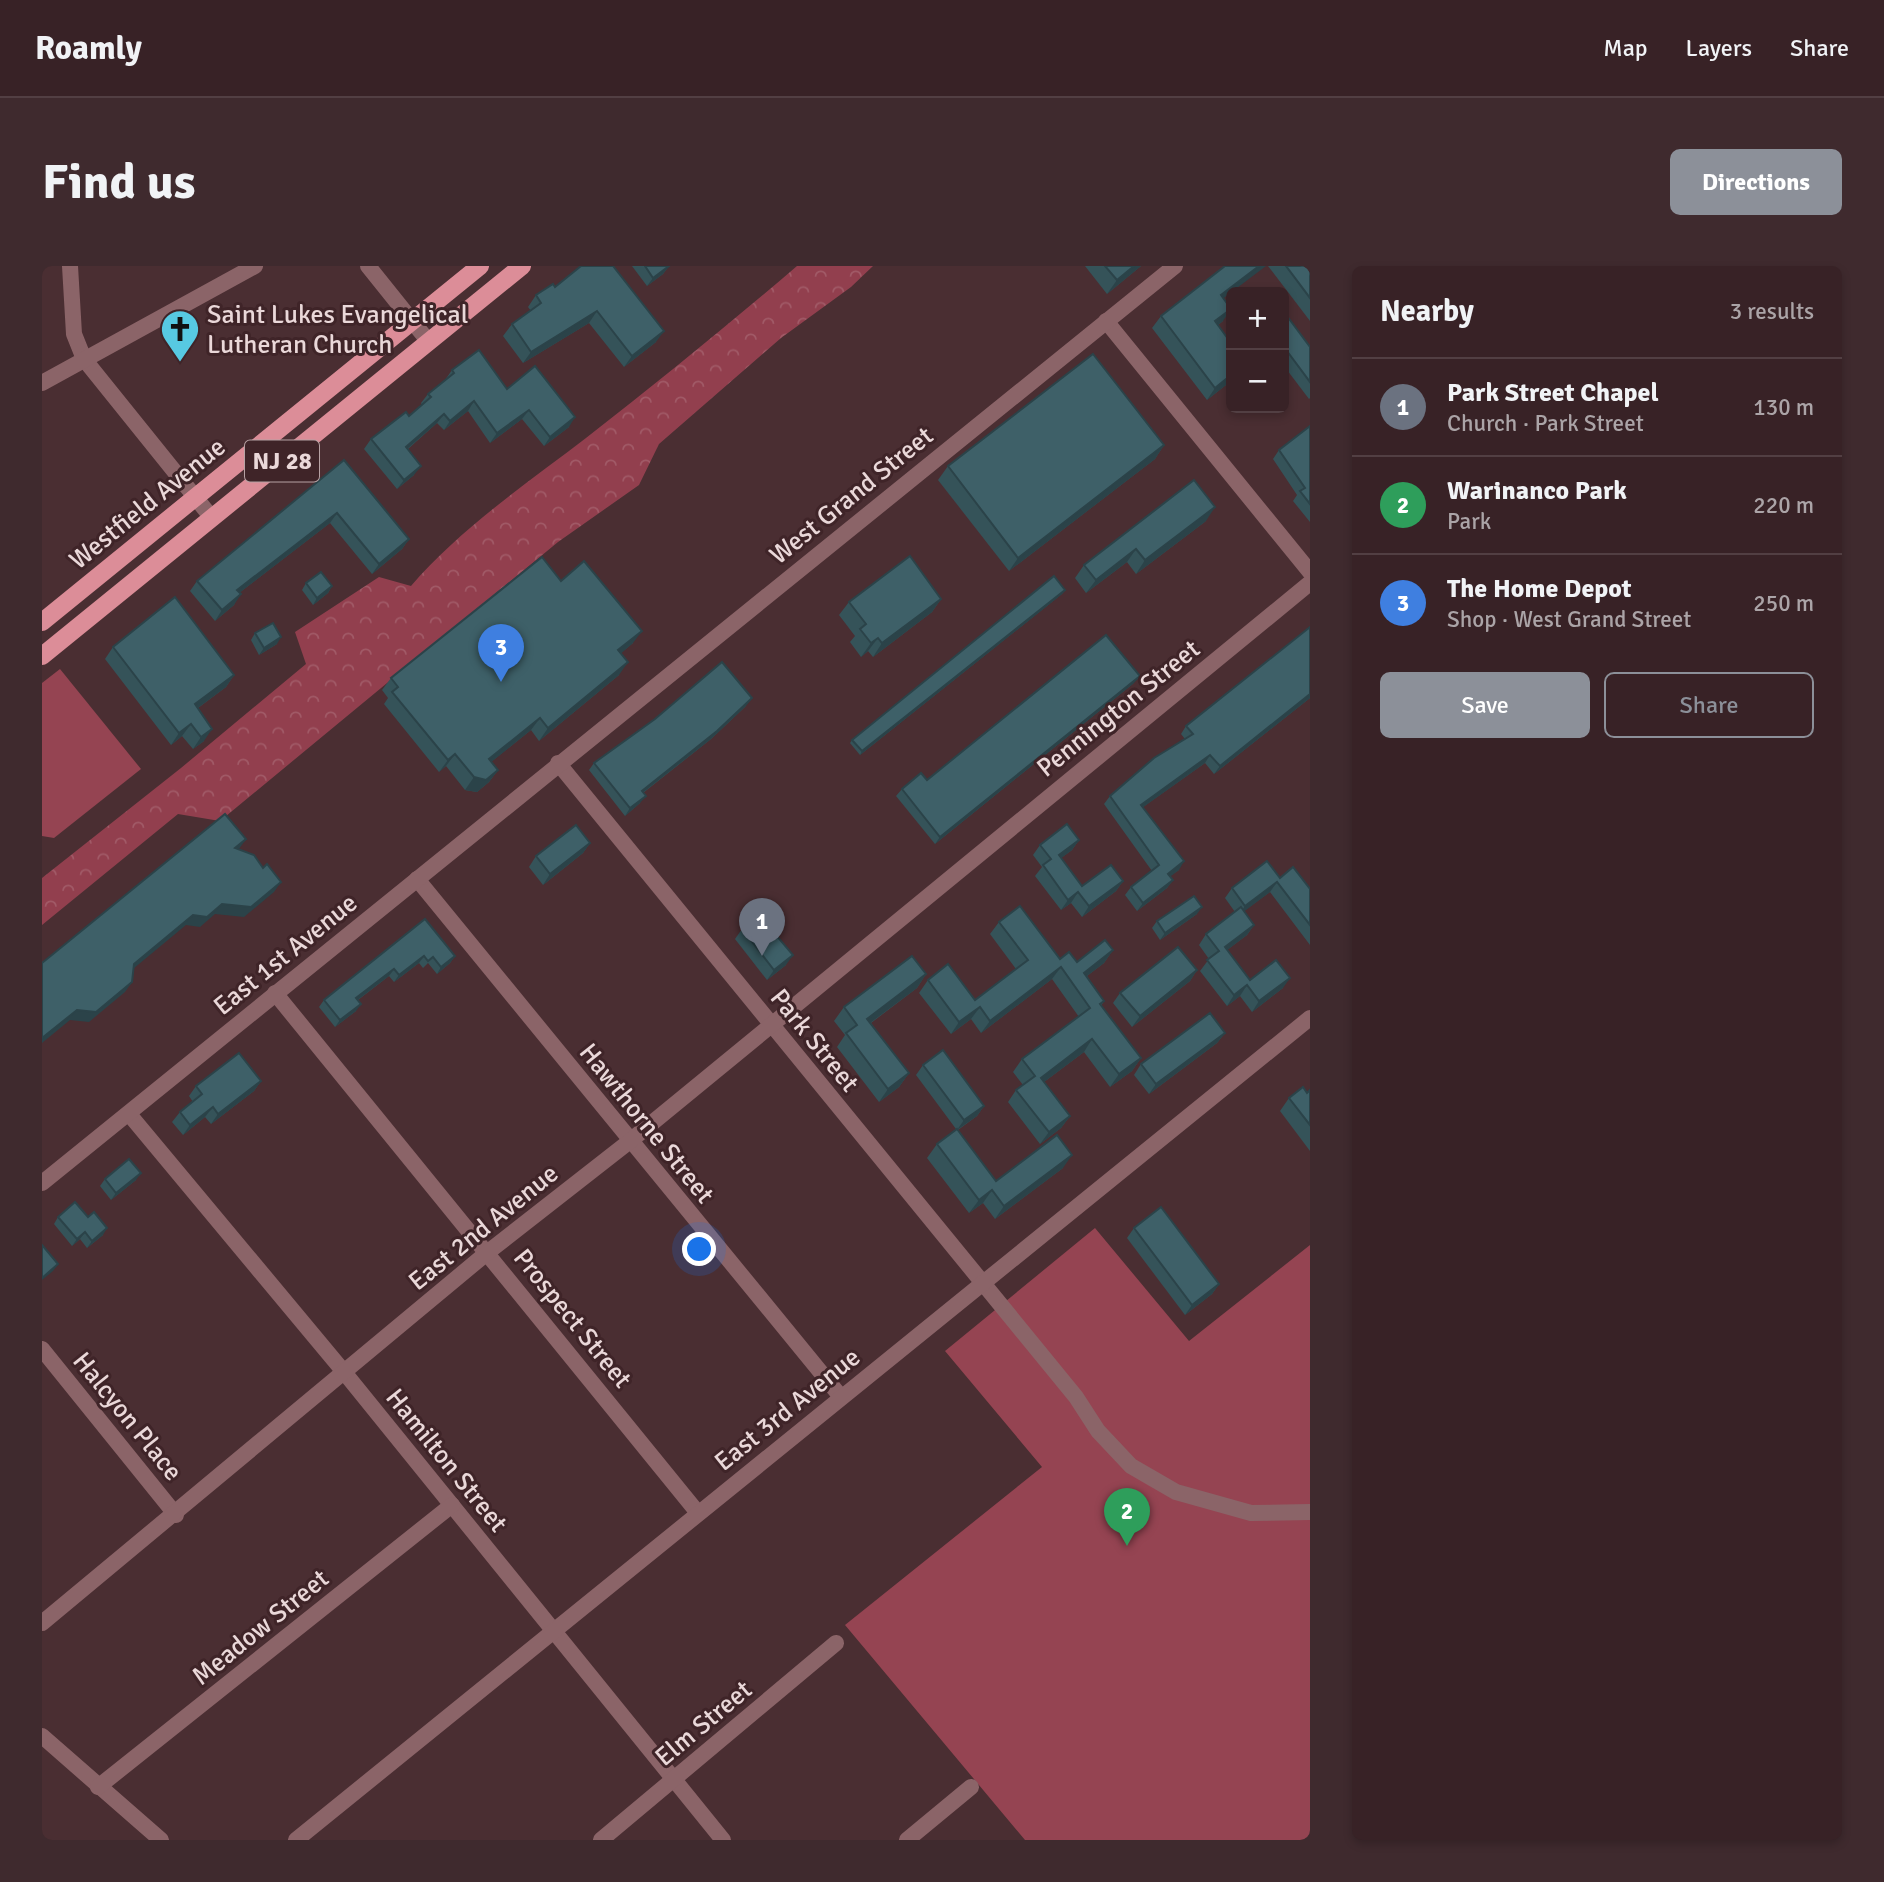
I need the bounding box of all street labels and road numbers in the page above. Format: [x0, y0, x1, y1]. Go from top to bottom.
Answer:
street label: West Grand Street [763, 420, 940, 571]
street label: Westfield Avenue [63, 431, 232, 576]
road number: NJ 28 [245, 440, 319, 482]
street label: Pennington Street [1031, 633, 1207, 784]
street label: East 1st Avenue [207, 887, 364, 1022]
street label: Park Street [763, 983, 865, 1099]
street label: Hawthorne Street [572, 1037, 721, 1210]
street label: East 2nd Avenue [402, 1158, 565, 1298]
street label: Prospect Street [506, 1243, 638, 1395]
street label: East 3rd Avenue [708, 1341, 867, 1478]
street label: Halcyon Place [66, 1346, 189, 1487]
street label: Hamilton Street [378, 1382, 514, 1539]
street label: Meadow Street [186, 1563, 335, 1693]
street label: Elm Street [649, 1674, 759, 1773]

